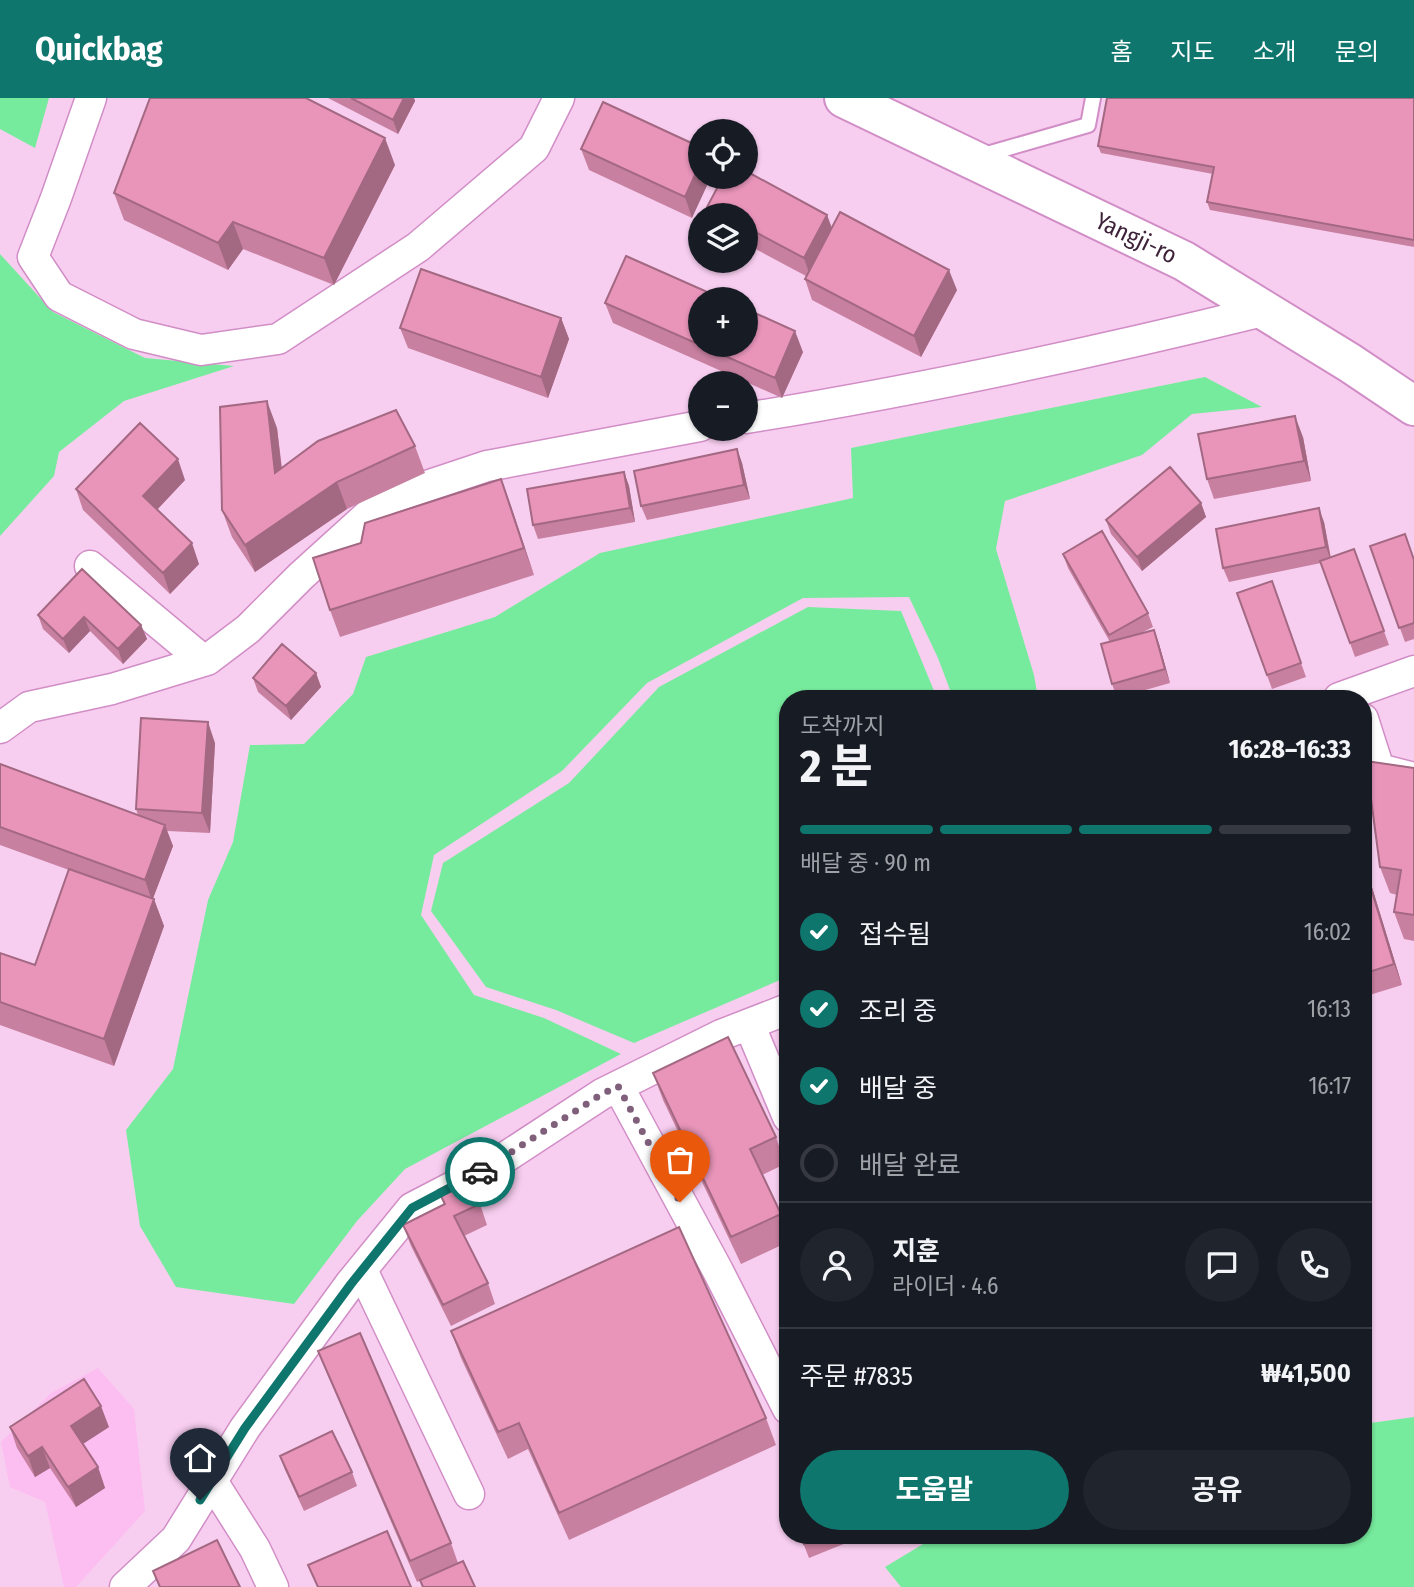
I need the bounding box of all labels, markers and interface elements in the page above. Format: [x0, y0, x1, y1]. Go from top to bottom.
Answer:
text: Quickbag [35, 29, 163, 69]
text: 홈 [1110, 38, 1132, 66]
text: 지도 [1170, 38, 1215, 66]
text: 소개 [1253, 38, 1297, 66]
text: 문의 [1335, 38, 1379, 66]
map controls [688, 119, 758, 441]
button: locate [688, 119, 758, 189]
button: layers [688, 203, 758, 273]
street label: Yangji-ro [1091, 207, 1181, 270]
button: + [688, 287, 758, 357]
button: − [688, 371, 758, 441]
text: 도착까지 [800, 712, 885, 740]
text: 16:28–16:33 [1229, 734, 1351, 765]
text: 2 분 [800, 739, 873, 794]
text: 배달 중 · 90 m [800, 849, 931, 877]
icon: check [800, 913, 838, 951]
text: 16:02 [1304, 918, 1351, 946]
text: 접수됨 [859, 919, 931, 950]
icon: check [800, 990, 838, 1028]
text: 16:13 [1307, 995, 1351, 1023]
text: 조리 중 [859, 996, 937, 1027]
icon: check [800, 1067, 838, 1105]
text: 16:17 [1308, 1072, 1351, 1100]
text: 배달 중 [859, 1073, 937, 1104]
pin [650, 1130, 710, 1202]
courier [445, 1137, 515, 1207]
icon: bag [661, 1141, 699, 1179]
text: 배달 완료 [859, 1150, 961, 1181]
icon: car [461, 1153, 499, 1191]
button: person [800, 1228, 874, 1302]
button: chat [1185, 1228, 1259, 1302]
button: phone [1277, 1228, 1351, 1302]
text: 지훈 [892, 1236, 940, 1267]
text: 라이더 · 4.6 [892, 1272, 998, 1300]
text: ₩41,500 [1261, 1358, 1351, 1389]
text: 주문 #7835 [800, 1361, 913, 1392]
pin [170, 1428, 230, 1500]
icon: home [181, 1439, 219, 1477]
button: 도움말 [800, 1450, 1069, 1530]
button: 공유 [1083, 1450, 1351, 1530]

